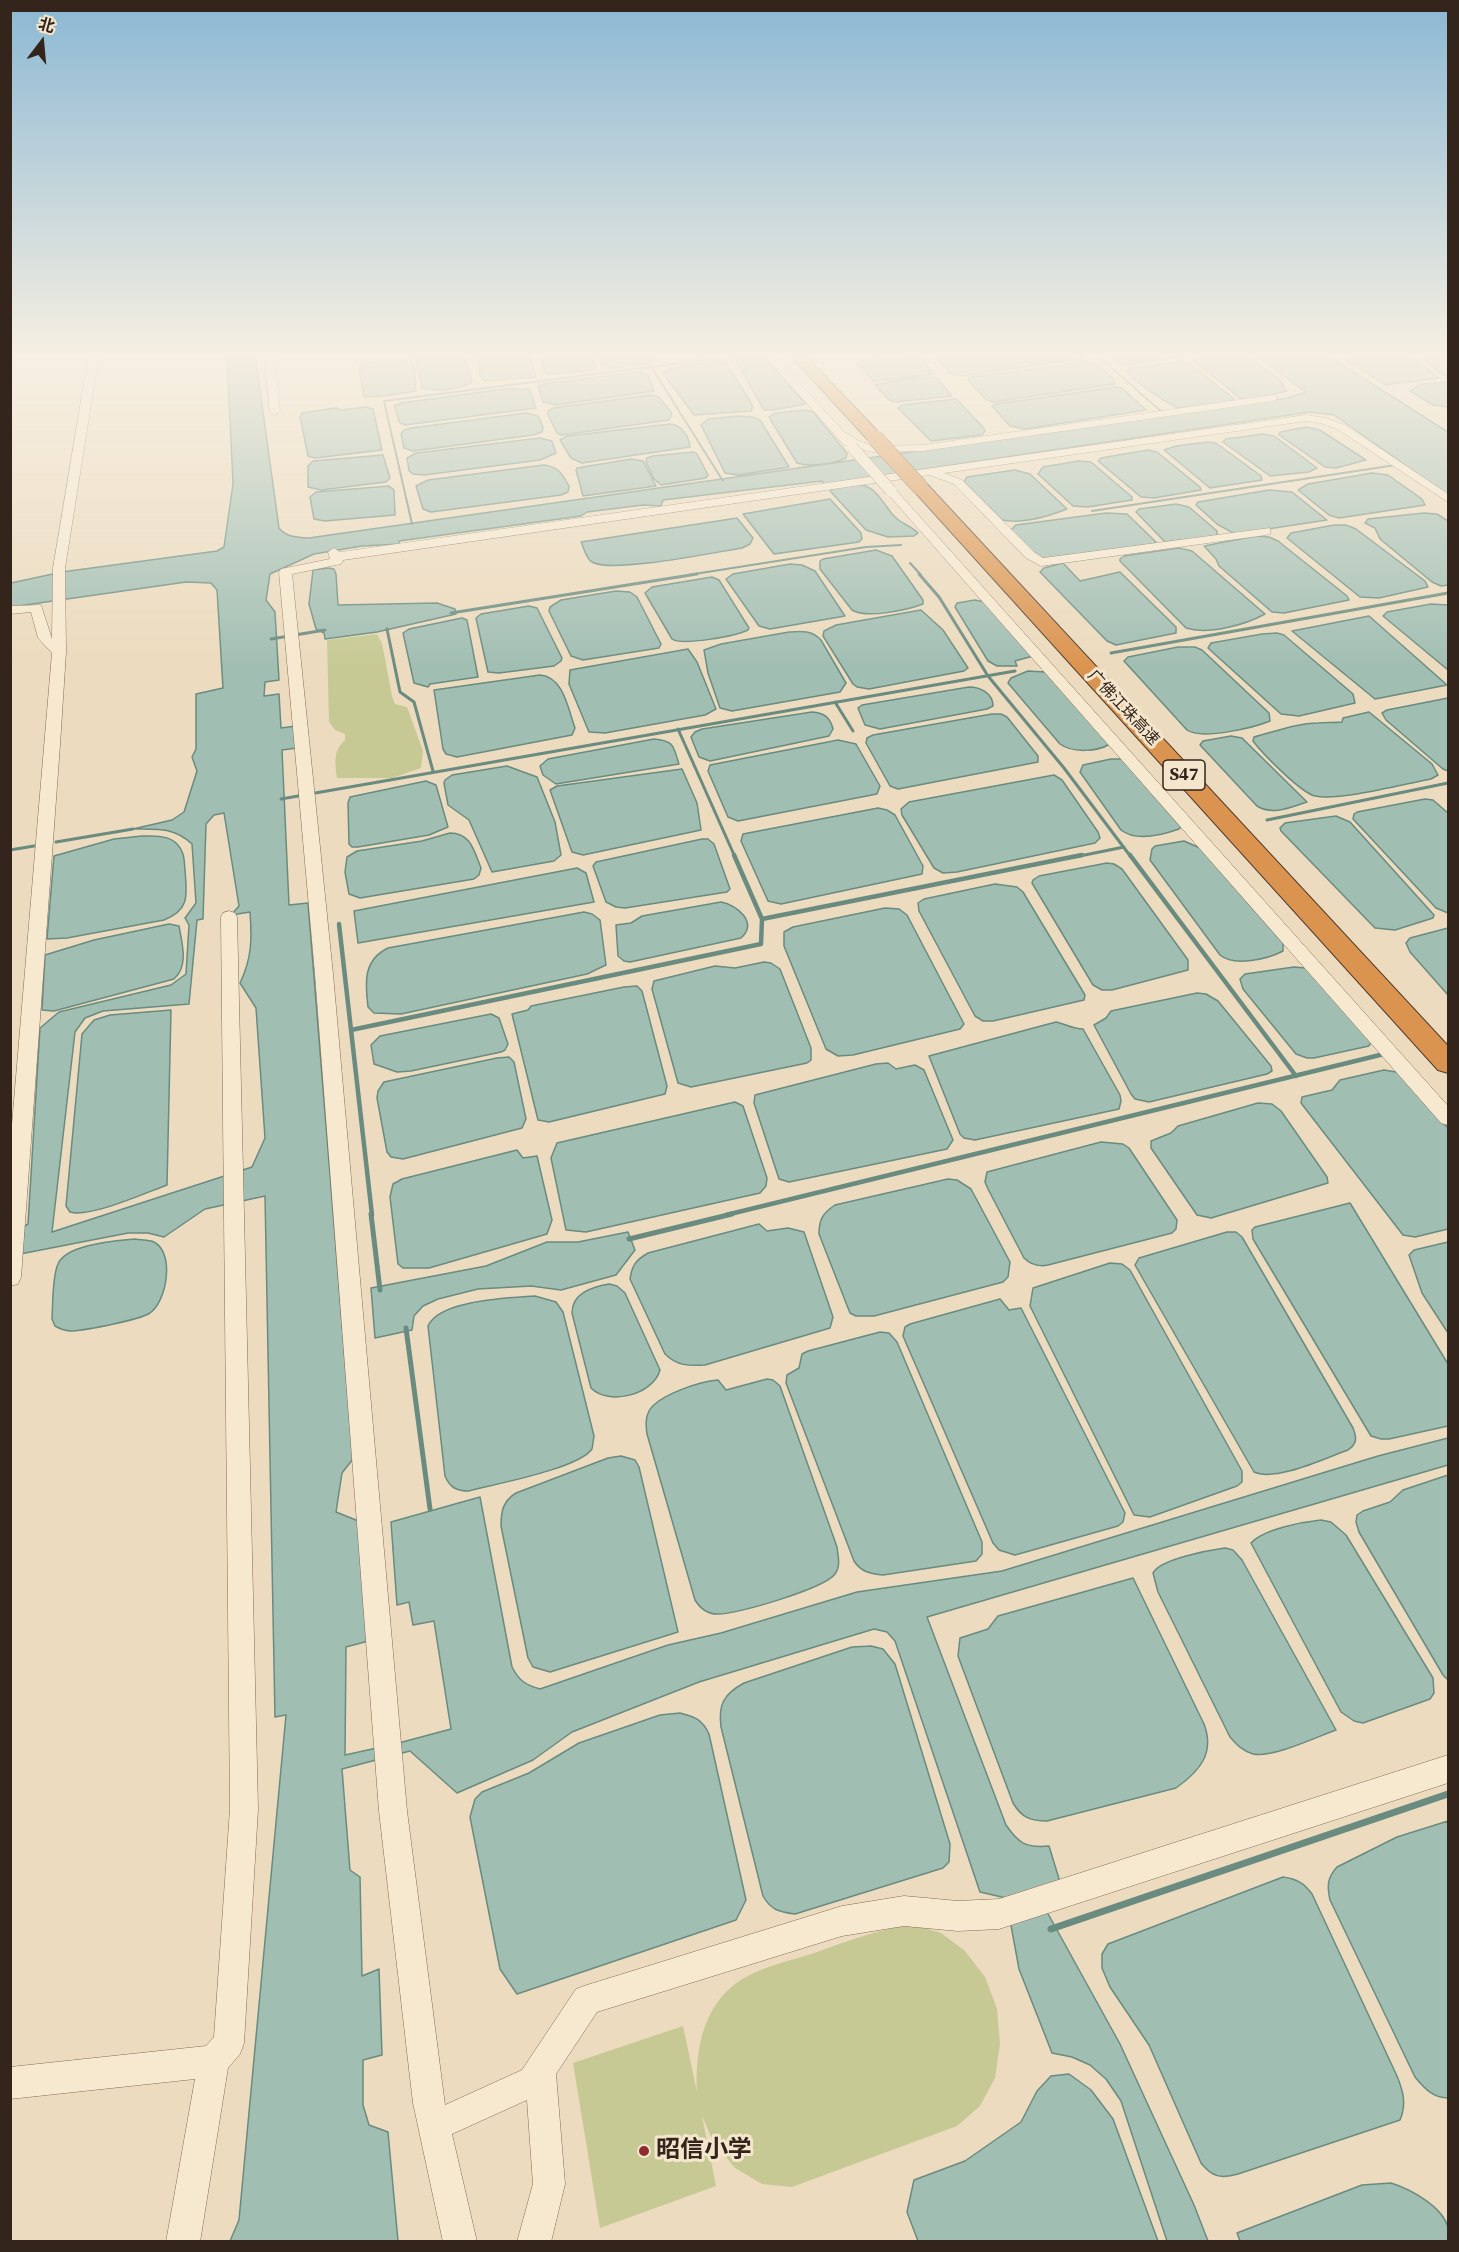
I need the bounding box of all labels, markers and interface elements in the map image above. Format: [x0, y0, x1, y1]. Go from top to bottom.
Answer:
north arrow [12, 12, 72, 72]
text: 北 [36, 12, 58, 37]
street label: 广佛江珠高速 [1083, 666, 1163, 750]
road number: S47 [1163, 760, 1205, 790]
place label: 昭信小学 [656, 2137, 752, 2165]
marker: 昭信小学 [637, 2144, 651, 2158]

